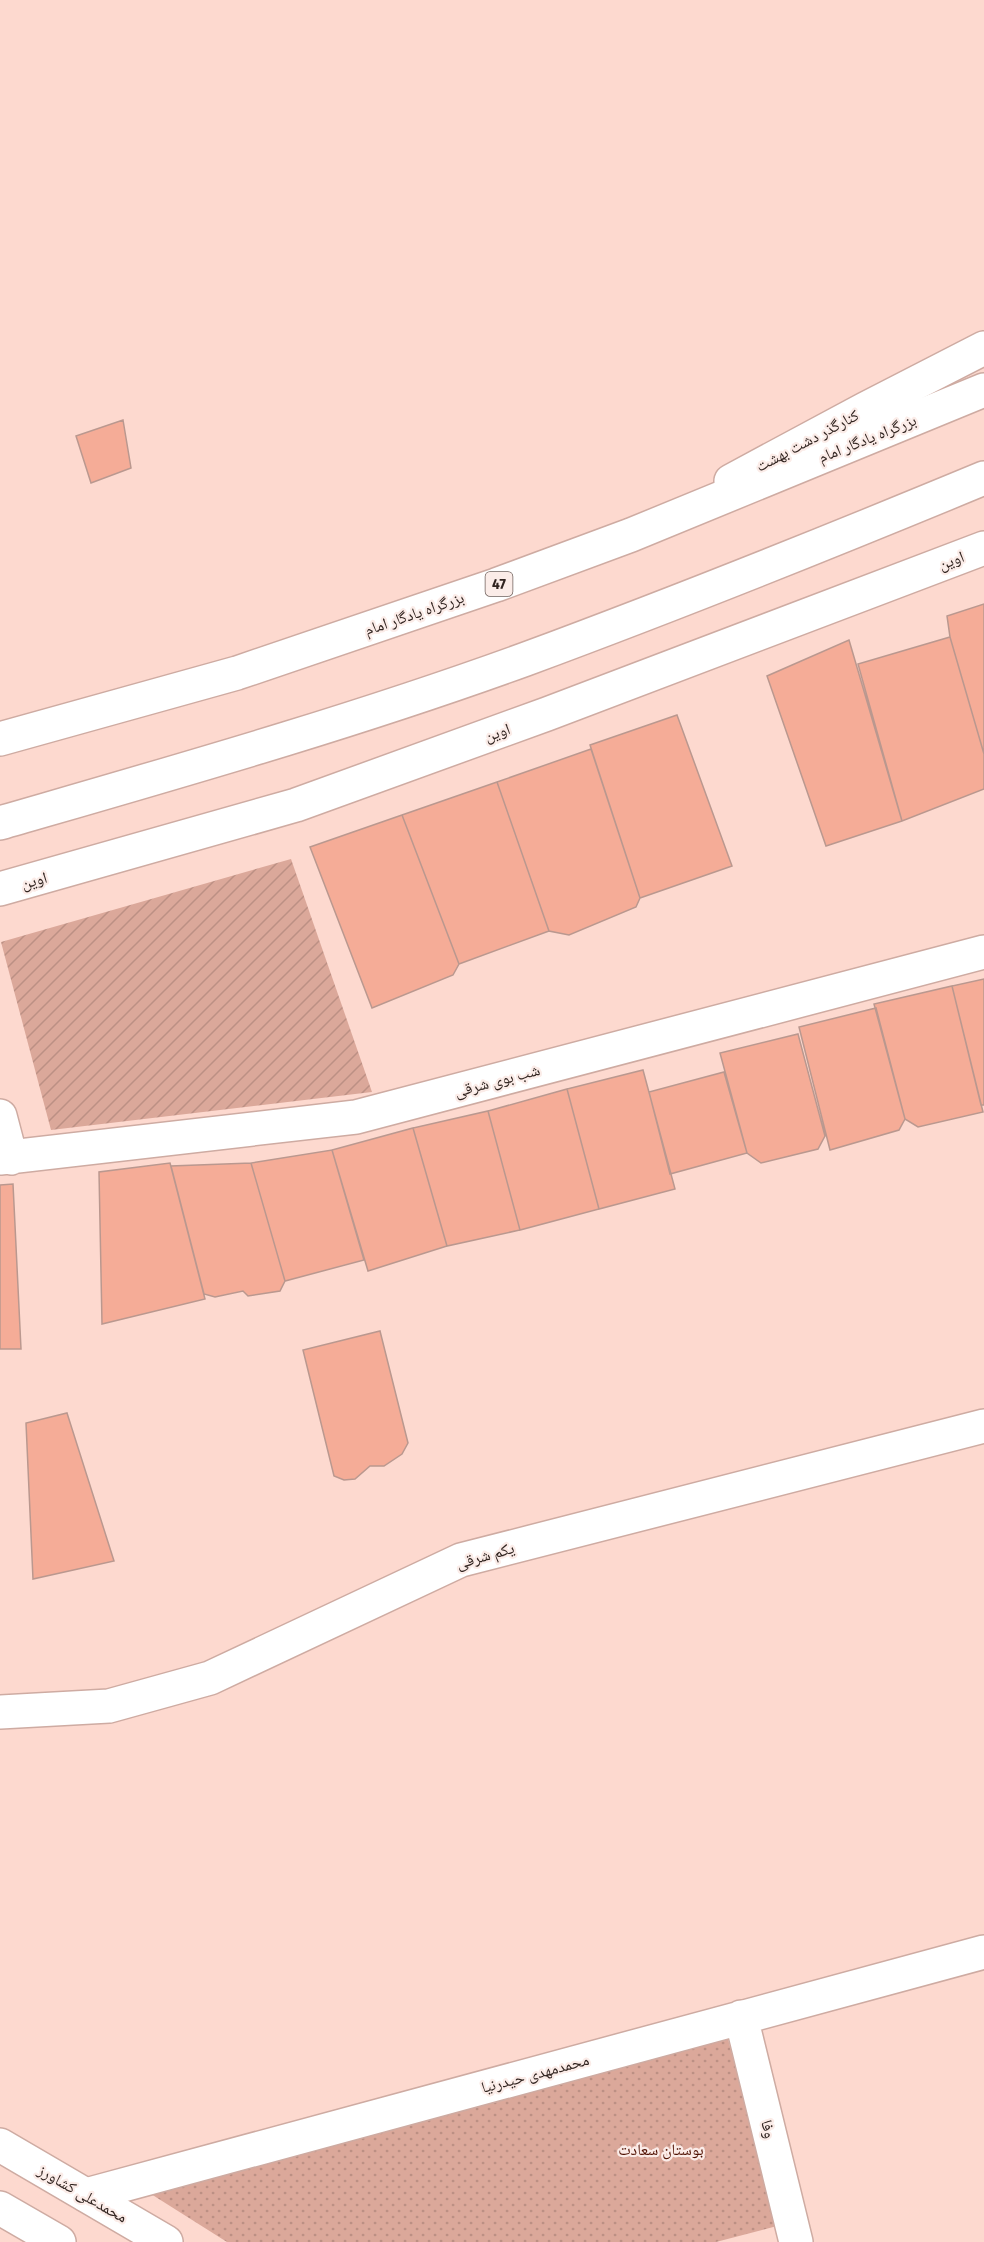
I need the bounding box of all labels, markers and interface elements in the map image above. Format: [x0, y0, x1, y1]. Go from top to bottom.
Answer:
street label: کنارگذر دشت بهشت [753, 405, 862, 476]
street label: بزرگراه یادگار امام [815, 410, 919, 468]
street label: اوین [936, 547, 967, 575]
road number: 47 [486, 572, 512, 596]
street label: بزرگراه یادگار امام [362, 588, 467, 640]
street label: اوین [482, 719, 513, 747]
street label: اوین [19, 868, 50, 894]
street label: شب بوی شرقی [452, 1060, 542, 1102]
street label: یکم شرقی [454, 1538, 517, 1574]
street label: محمدمهدی حیدرنیا [479, 2050, 591, 2098]
street label: وفا [757, 2118, 780, 2140]
park label: بوستان سعادت [618, 2140, 704, 2160]
street label: محمدعلی کشاورز [33, 2160, 131, 2228]

